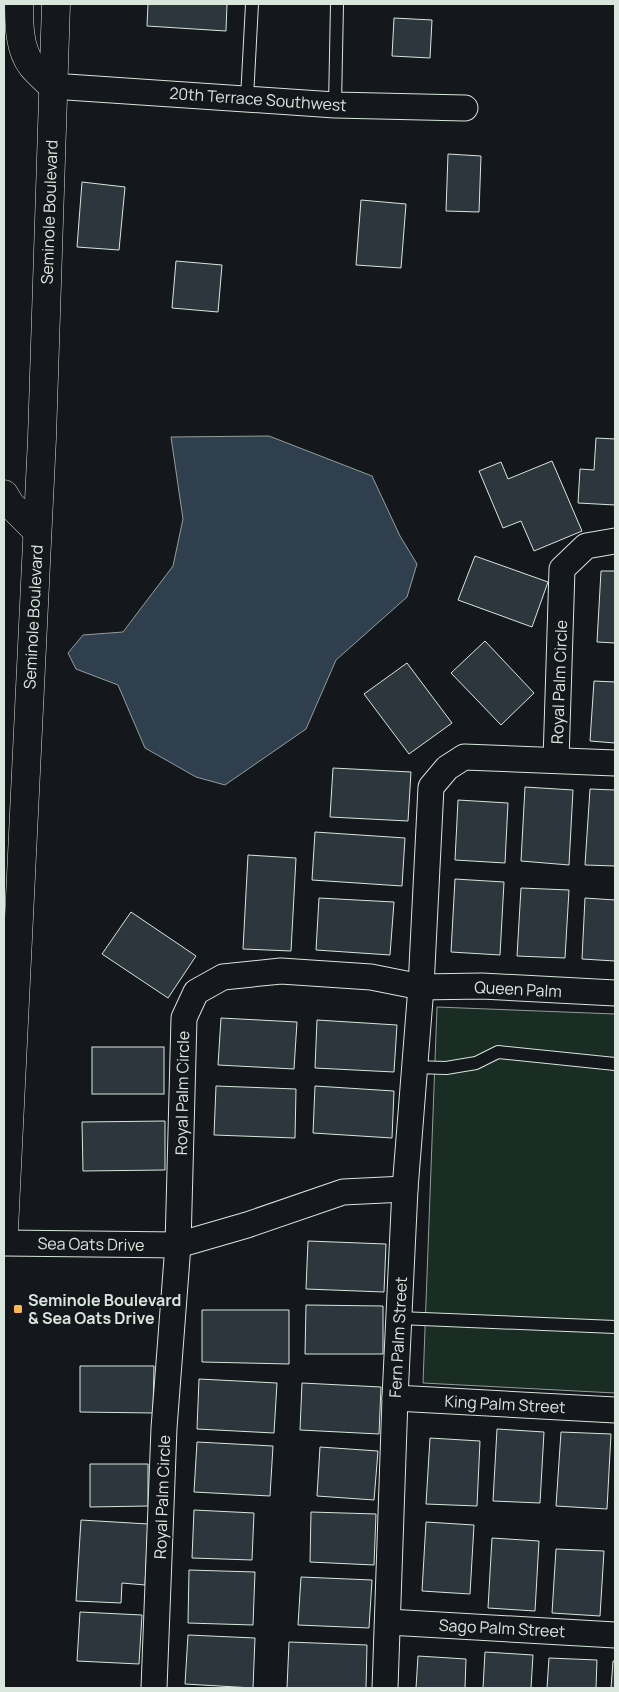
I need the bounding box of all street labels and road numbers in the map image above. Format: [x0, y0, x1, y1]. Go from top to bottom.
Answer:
street label: 20th Terrace Southwest [169, 82, 347, 116]
street label: Seminole Boulevard [35, 139, 63, 285]
street label: Seminole Boulevard [18, 544, 48, 690]
street label: Royal Palm Circle [546, 619, 572, 745]
street label: Queen Palm [474, 976, 562, 1002]
street label: Royal Palm Circle [170, 1031, 194, 1155]
street label: Sea Oats Drive [37, 1232, 145, 1256]
street label: Fern Palm Street [384, 1276, 412, 1398]
street label: King Palm Street [444, 1390, 566, 1418]
street label: Royal Palm Circle [149, 1434, 175, 1560]
street label: Sago Palm Street [438, 1614, 566, 1642]

